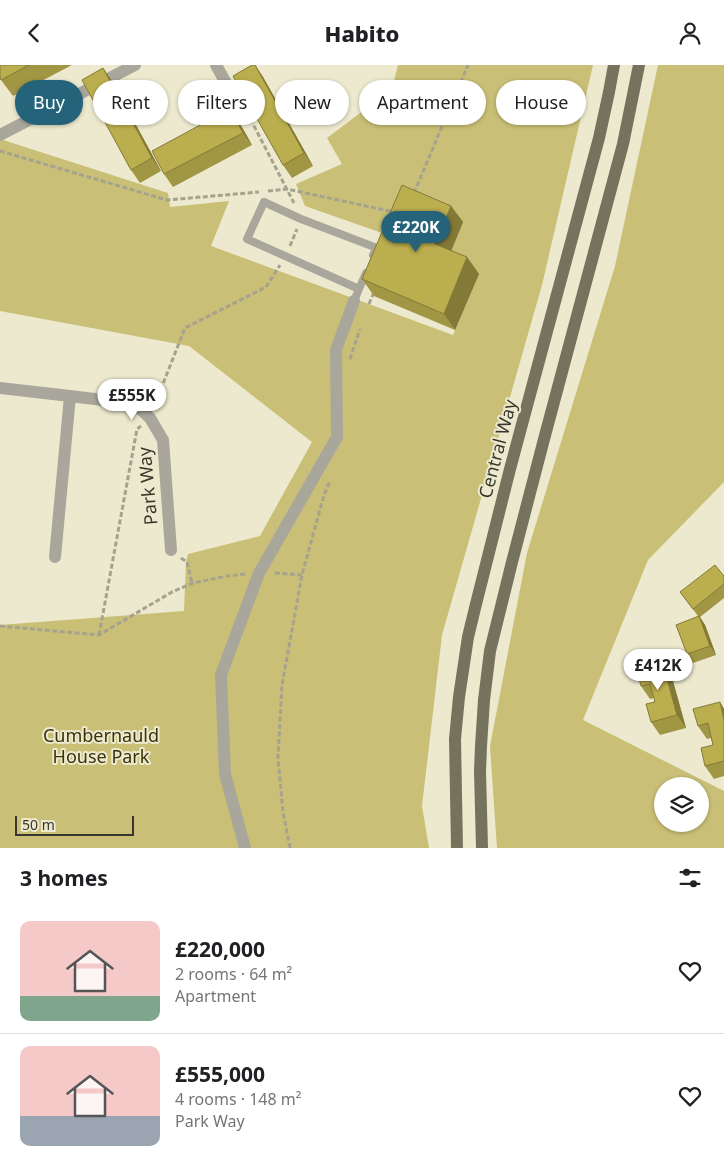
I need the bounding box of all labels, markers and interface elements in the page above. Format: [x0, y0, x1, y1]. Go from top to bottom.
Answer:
text: Habito [325, 18, 399, 48]
icon: back [20, 19, 48, 47]
icon: person [676, 19, 704, 47]
chip: Buy [15, 80, 83, 125]
chip: Rent [93, 80, 168, 125]
chip: Filters [178, 80, 265, 125]
chip: New [275, 80, 349, 125]
chip: Apartment [359, 80, 486, 125]
chip: House [496, 80, 586, 125]
pin: £220K [381, 211, 451, 253]
text: £220K [392, 216, 440, 238]
pin: £555K [97, 379, 167, 421]
text: £555K [108, 384, 156, 406]
street label: Central Way [472, 396, 522, 501]
street label: Park Way [132, 445, 162, 526]
pin: £412K [623, 649, 693, 691]
text: £412K [634, 654, 682, 676]
park label: Cumbernauld House Park [43, 723, 159, 768]
map controls [654, 777, 709, 832]
button: layers [654, 777, 709, 832]
scale bar [15, 813, 134, 836]
text: 50 m [22, 815, 55, 834]
text: 3 homes [20, 864, 108, 892]
icon: filters [676, 864, 704, 892]
text: £220,000 [175, 935, 265, 963]
icon: home [60, 941, 120, 1001]
icon: heart [676, 957, 704, 985]
text: 2 rooms · 64 m² [175, 963, 292, 985]
text: Apartment [175, 985, 256, 1007]
text: £555,000 [175, 1060, 265, 1088]
icon: home [60, 1066, 120, 1126]
icon: heart [676, 1082, 704, 1110]
text: 4 rooms · 148 m² [175, 1088, 301, 1110]
text: Park Way [175, 1110, 245, 1132]

